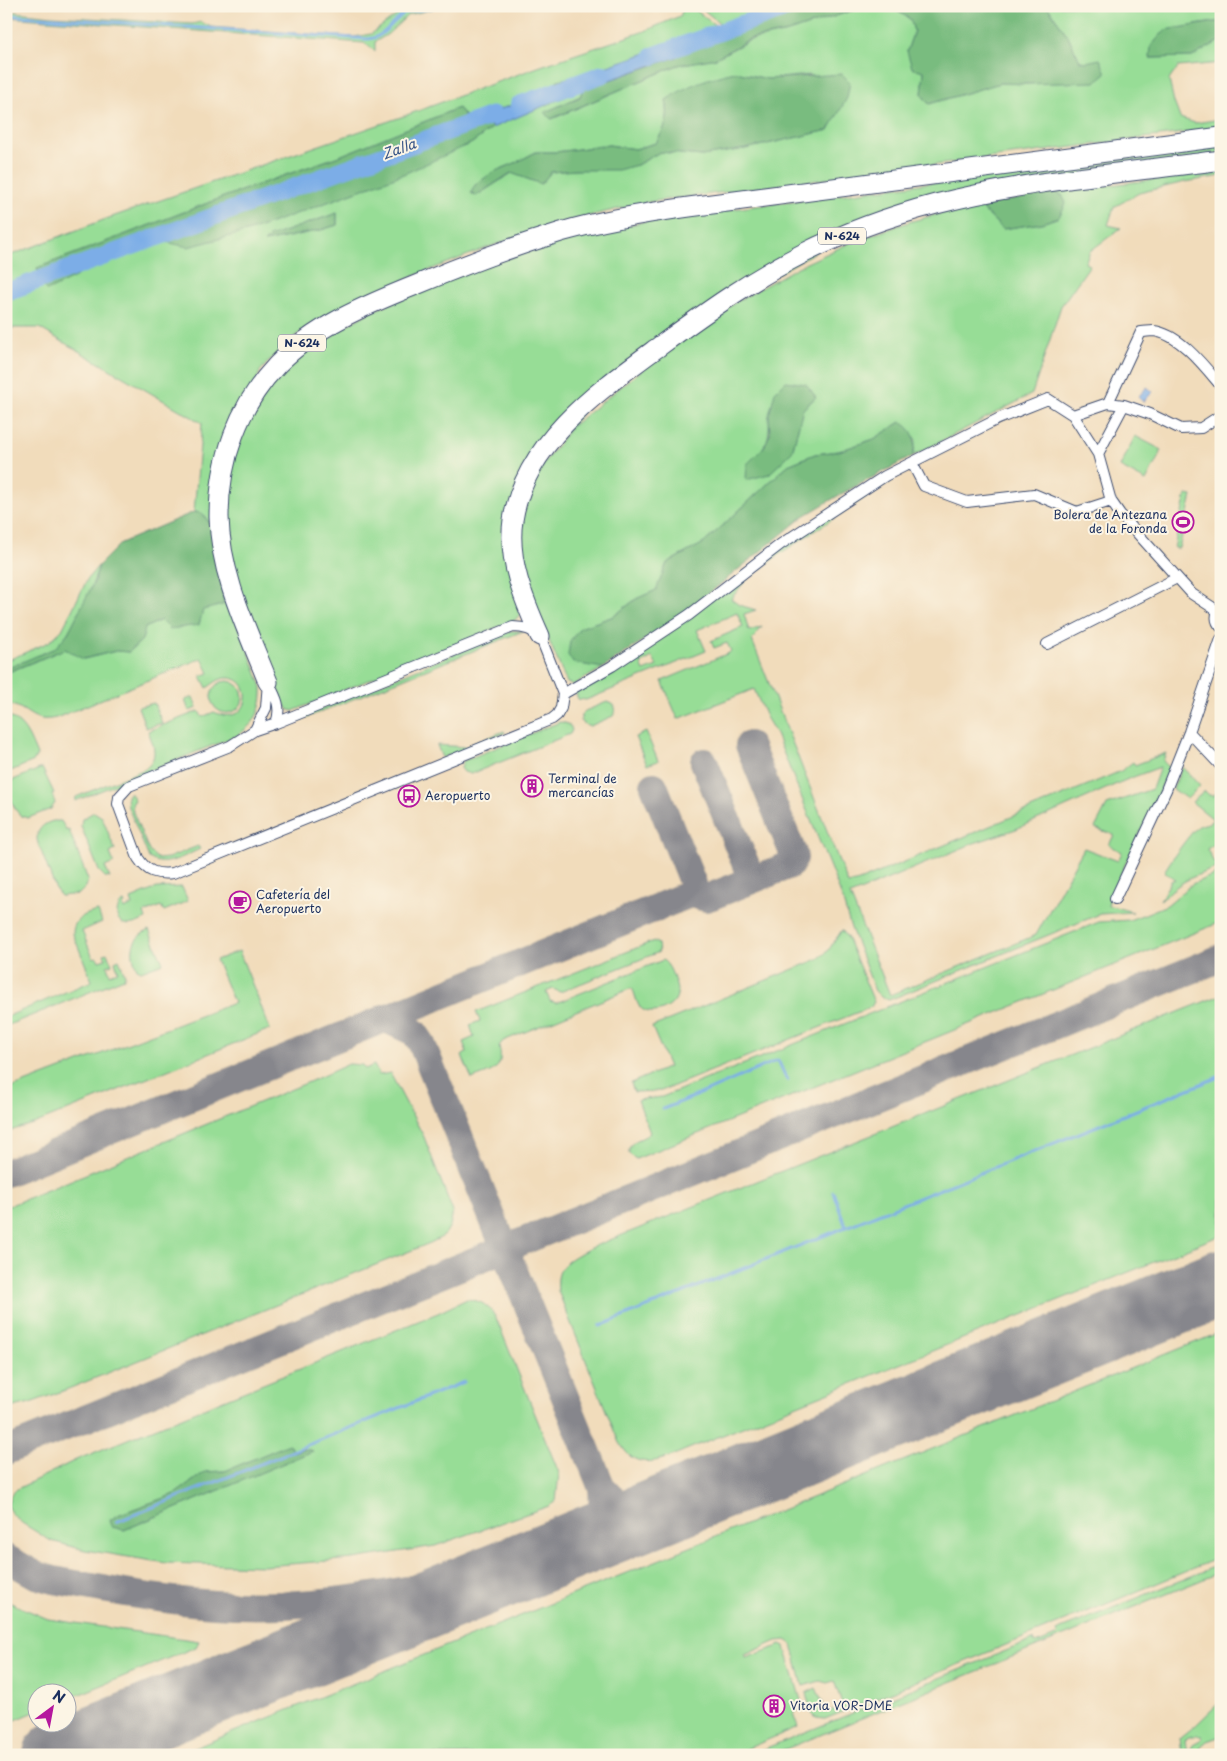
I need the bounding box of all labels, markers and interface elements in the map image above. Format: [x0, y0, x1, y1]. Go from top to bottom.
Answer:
water label: Zalla [379, 132, 420, 164]
road number: N-624 [818, 228, 866, 245]
road number: N-624 [278, 334, 326, 352]
place label: Bolera de Antezana de la Foronda [1053, 505, 1168, 537]
sports icon: Bolera de Antezana de la Foronda [1171, 510, 1195, 534]
place label: Terminal de mercancías [548, 769, 617, 801]
building icon: Terminal de mercancías [520, 774, 544, 798]
bus stop icon: Aeropuerto [397, 784, 421, 808]
place label: Aeropuerto [425, 786, 491, 804]
place label: Cafetería del Aeropuerto [256, 885, 330, 917]
cafe icon: Cafetería del Aeropuerto [228, 890, 252, 914]
north arrow [28, 1684, 78, 1734]
text: N [49, 1685, 69, 1708]
building icon: Vitoria VOR-DME [762, 1694, 786, 1718]
place label: Vitoria VOR-DME [790, 1696, 893, 1714]

